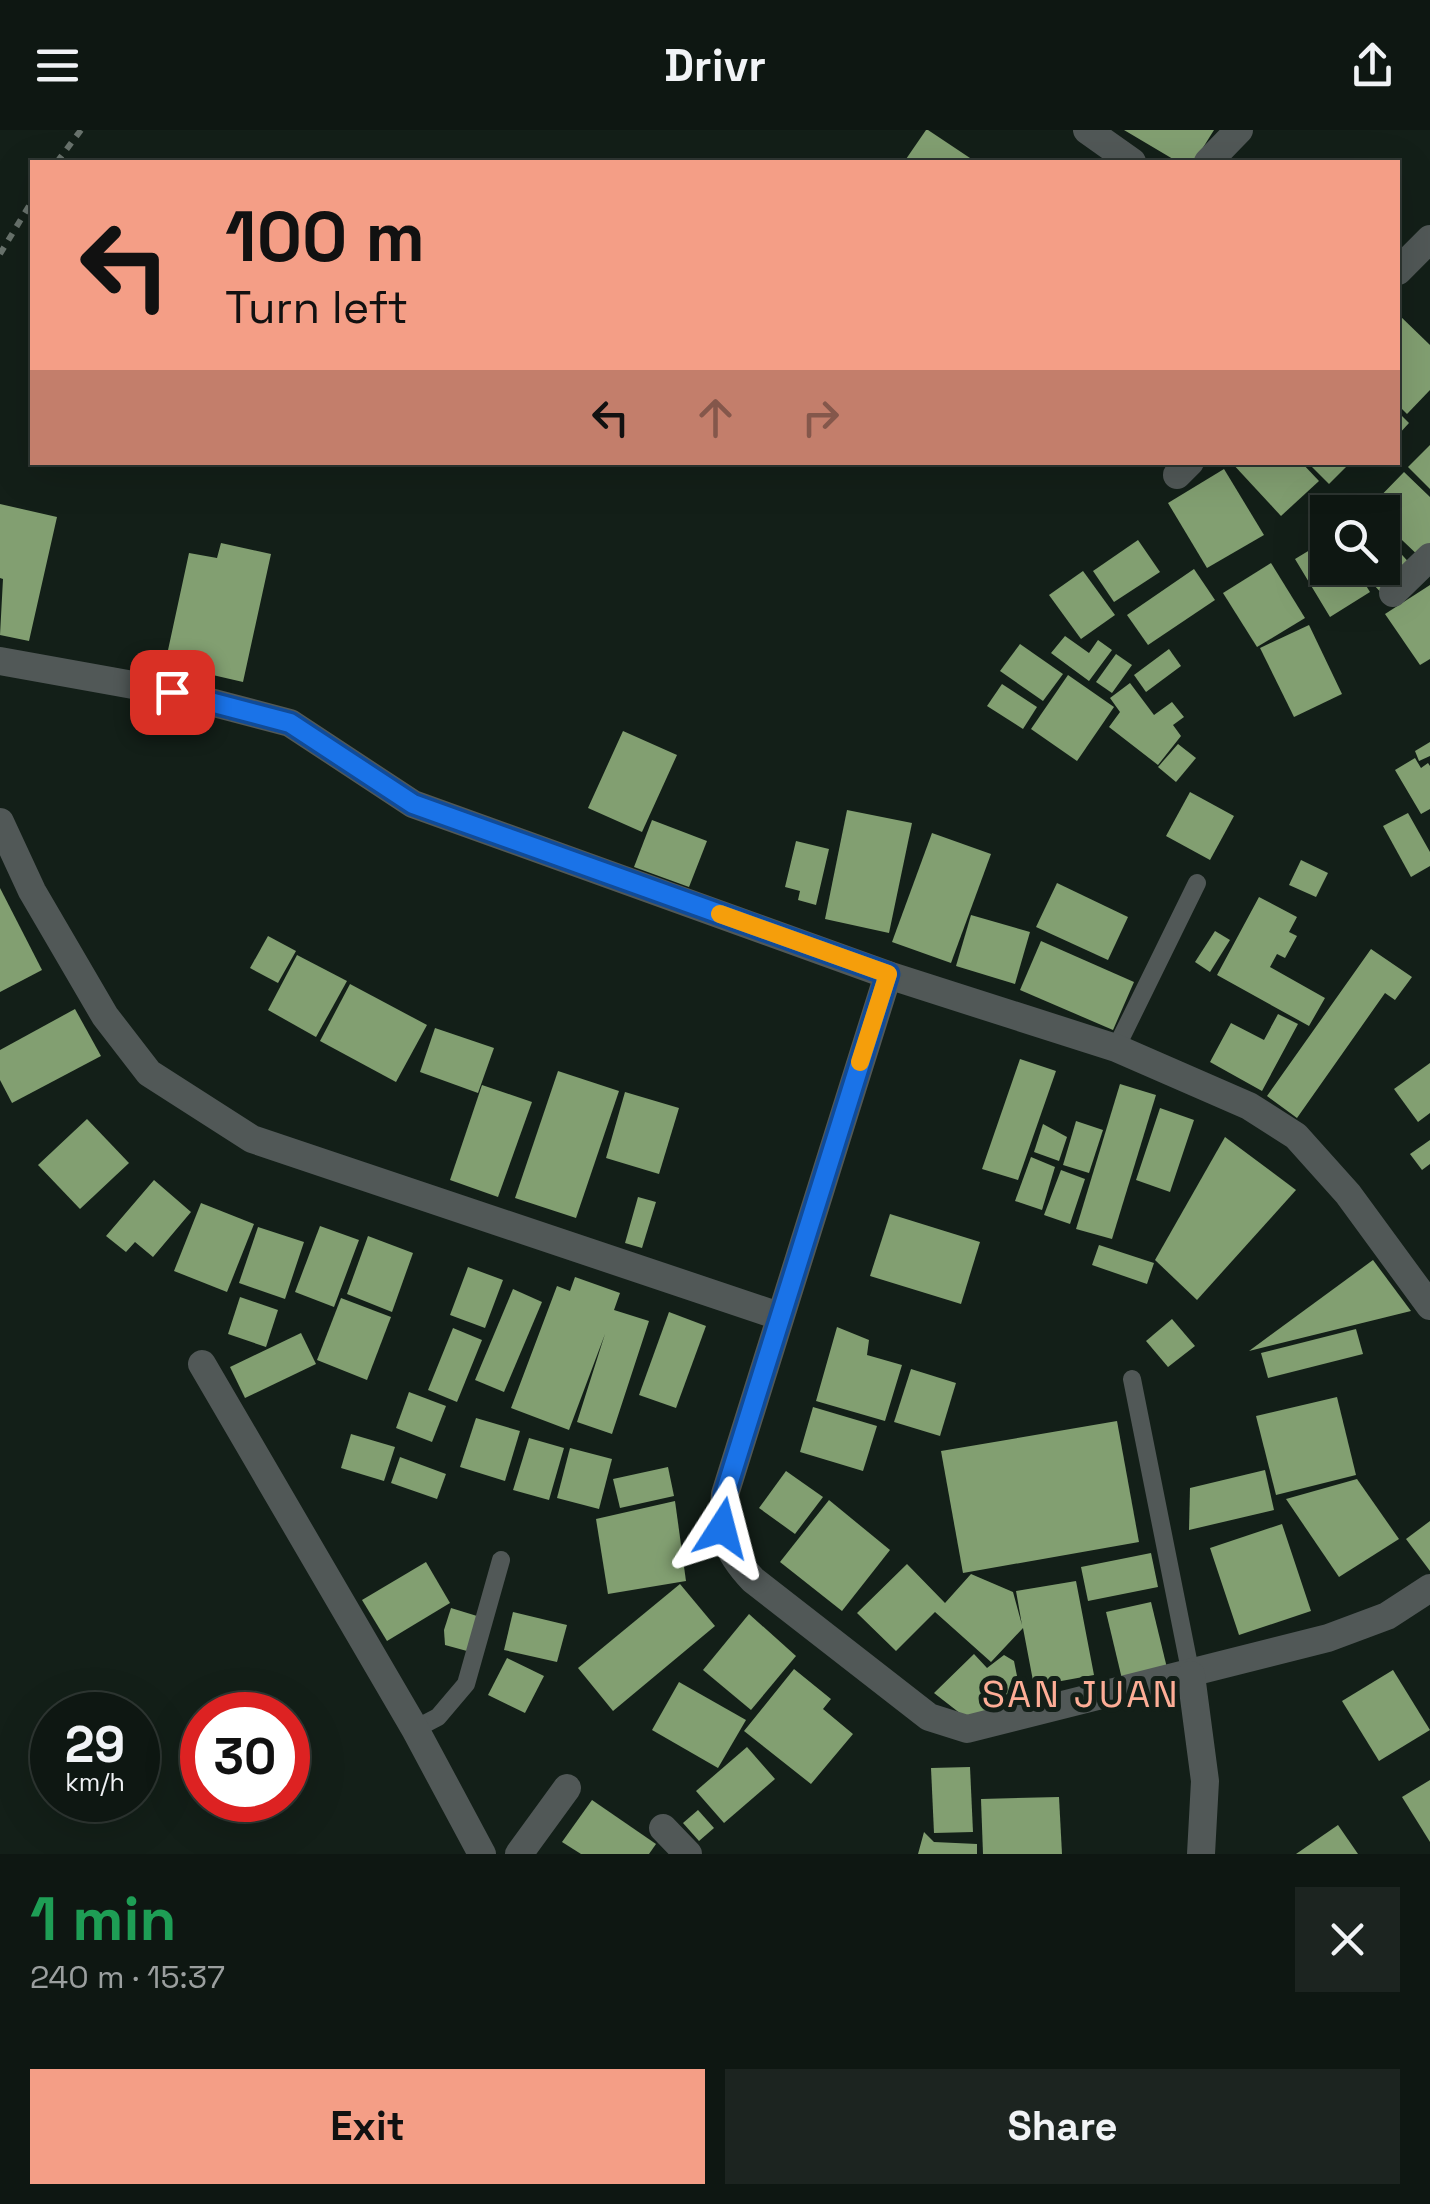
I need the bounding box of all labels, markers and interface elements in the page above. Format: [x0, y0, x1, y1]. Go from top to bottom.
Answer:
text: Drivr [664, 37, 766, 94]
icon: menu [30, 38, 85, 93]
icon: share [1345, 38, 1400, 93]
text: 100 m [225, 192, 425, 281]
icon: left [60, 200, 190, 330]
text: Turn left [225, 279, 408, 336]
icon: left [583, 390, 638, 445]
icon: ahead [688, 390, 743, 445]
icon: right [793, 390, 848, 445]
map controls [1310, 495, 1400, 585]
button: search [1310, 495, 1400, 585]
pin [130, 650, 215, 735]
icon: arrive [145, 665, 200, 720]
position arrow [670, 1476, 774, 1580]
district label: SAN JUAN [982, 1670, 1180, 1718]
speed limit sign: 30 [180, 1692, 310, 1822]
text: 29 [65, 1713, 125, 1777]
text: km/h [65, 1766, 125, 1798]
text: 1 min [30, 1881, 177, 1958]
button: close [1295, 1887, 1400, 1992]
text: 240 m · 15:37 [30, 1957, 225, 1997]
button: Exit [30, 2069, 705, 2184]
button: Share [725, 2069, 1400, 2184]

